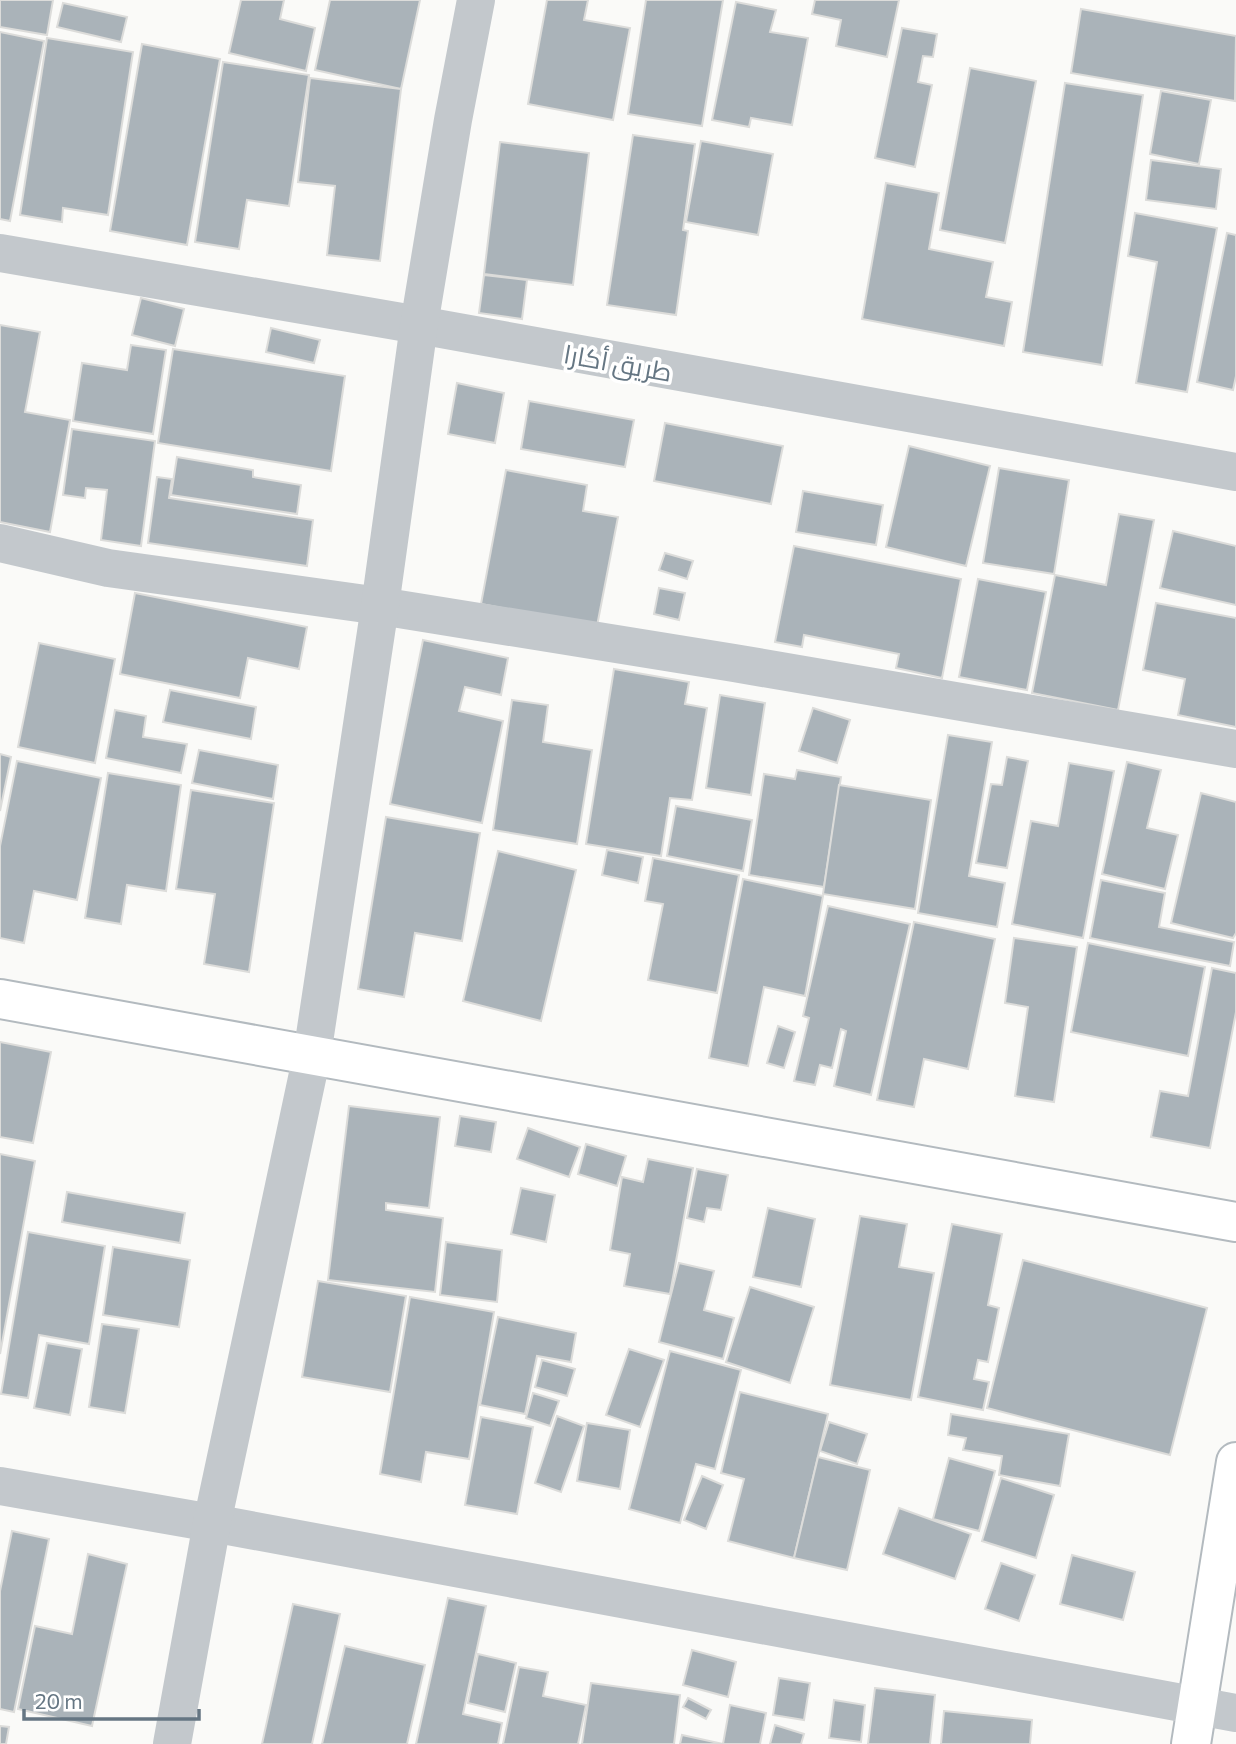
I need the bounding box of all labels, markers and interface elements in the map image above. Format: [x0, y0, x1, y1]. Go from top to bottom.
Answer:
street label: طريق أكارا [561, 337, 674, 389]
scale bar [24, 1678, 200, 1722]
text: 20 m [35, 1688, 83, 1713]

